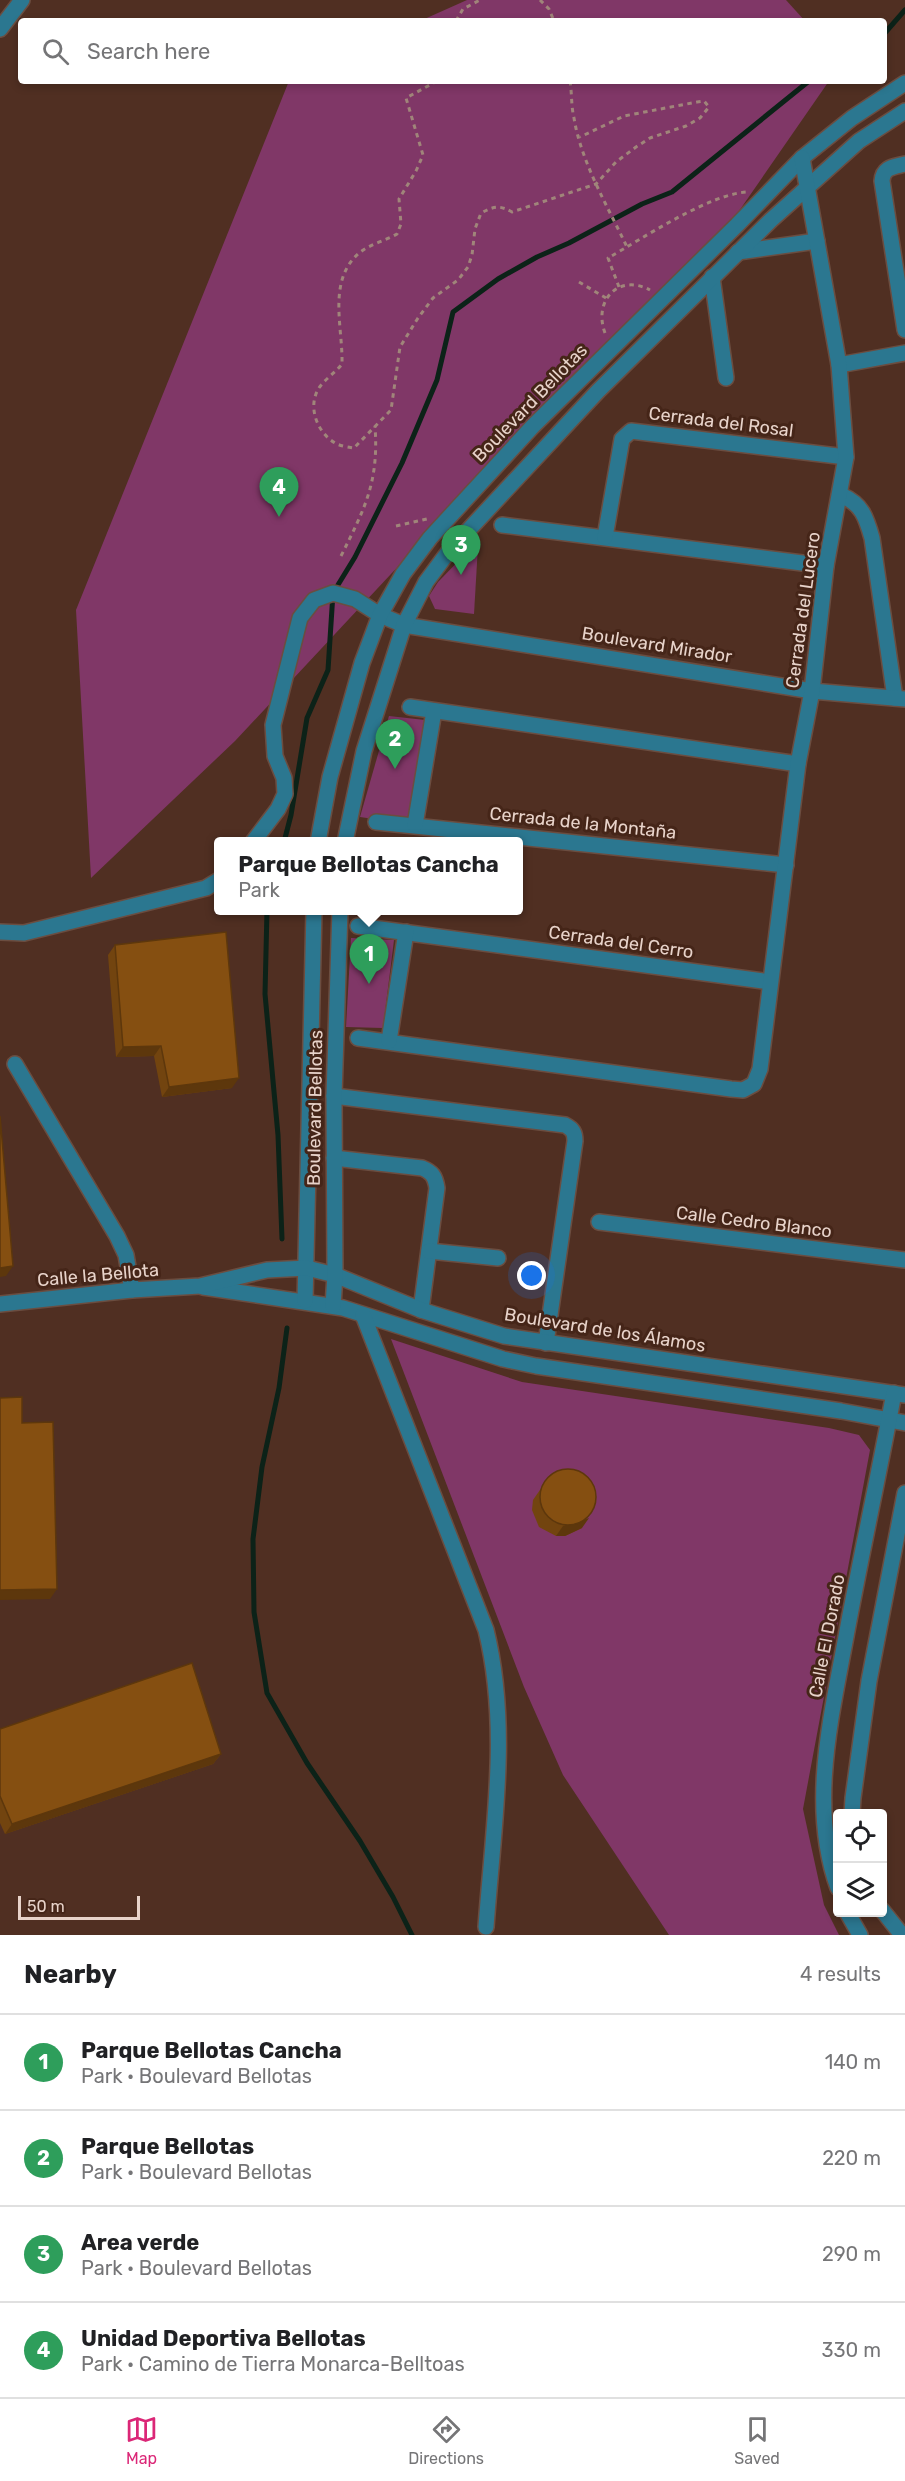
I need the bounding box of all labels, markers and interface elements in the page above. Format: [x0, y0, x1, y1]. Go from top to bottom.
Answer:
search box [18, 18, 887, 84]
icon: search [39, 35, 72, 68]
text: Search here [87, 38, 210, 65]
street label: Boulevard Bellotas [468, 339, 592, 467]
street label: Cerrada del Rosal [647, 402, 795, 442]
pin: 4 [260, 468, 298, 517]
pin: 3 [442, 526, 480, 575]
street label: Cerrada del Lucero [781, 530, 825, 690]
street label: Boulevard Mirador [580, 622, 734, 668]
pin: 2 [376, 720, 414, 769]
street label: Cerrada de la Montaña [488, 802, 678, 844]
popup [214, 837, 523, 915]
text: Parque Bellotas Cancha [238, 851, 499, 878]
text: Park [238, 878, 280, 902]
street label: Cerrada del Cerro [547, 921, 695, 963]
pin: 1 [350, 934, 388, 984]
street label: Boulevard Bellotas [303, 1030, 327, 1186]
street label: Calle Cedro Blanco [675, 1202, 833, 1242]
street label: Calle la Bellota [36, 1259, 160, 1291]
your location [517, 1261, 546, 1290]
street label: Boulevard de los Álamos [503, 1303, 707, 1357]
street label: Calle El Dorado [804, 1572, 850, 1700]
map controls [833, 1809, 887, 1917]
button: locate [833, 1809, 887, 1863]
button: layers [833, 1863, 887, 1917]
scale bar [18, 1893, 140, 1920]
text: 50 m [27, 1897, 65, 1916]
text: Nearby [24, 1959, 117, 1990]
text: 4 results [800, 1962, 881, 1986]
text: Parque Bellotas Cancha [81, 2037, 342, 2064]
text: 1 [39, 2050, 48, 2074]
text: 140 m [825, 2050, 881, 2074]
text: Park · Boulevard Bellotas [81, 2064, 312, 2088]
text: Parque Bellotas [81, 2133, 254, 2160]
text: 2 [37, 2146, 50, 2170]
text: 220 m [822, 2146, 881, 2170]
text: Park · Boulevard Bellotas [81, 2160, 312, 2184]
text: Area verde [81, 2229, 199, 2256]
text: 3 [37, 2242, 50, 2266]
text: 290 m [822, 2242, 881, 2266]
text: Park · Boulevard Bellotas [81, 2256, 312, 2280]
text: Unidad Deportiva Bellotas [81, 2325, 366, 2352]
text: 4 [37, 2338, 50, 2362]
text: 330 m [822, 2338, 881, 2362]
text: Park · Camino de Tierra Monarca-Belltoas [81, 2352, 465, 2376]
tab: Map [125, 2413, 158, 2468]
tab: Directions [408, 2413, 484, 2468]
tab: Saved [734, 2413, 780, 2468]

